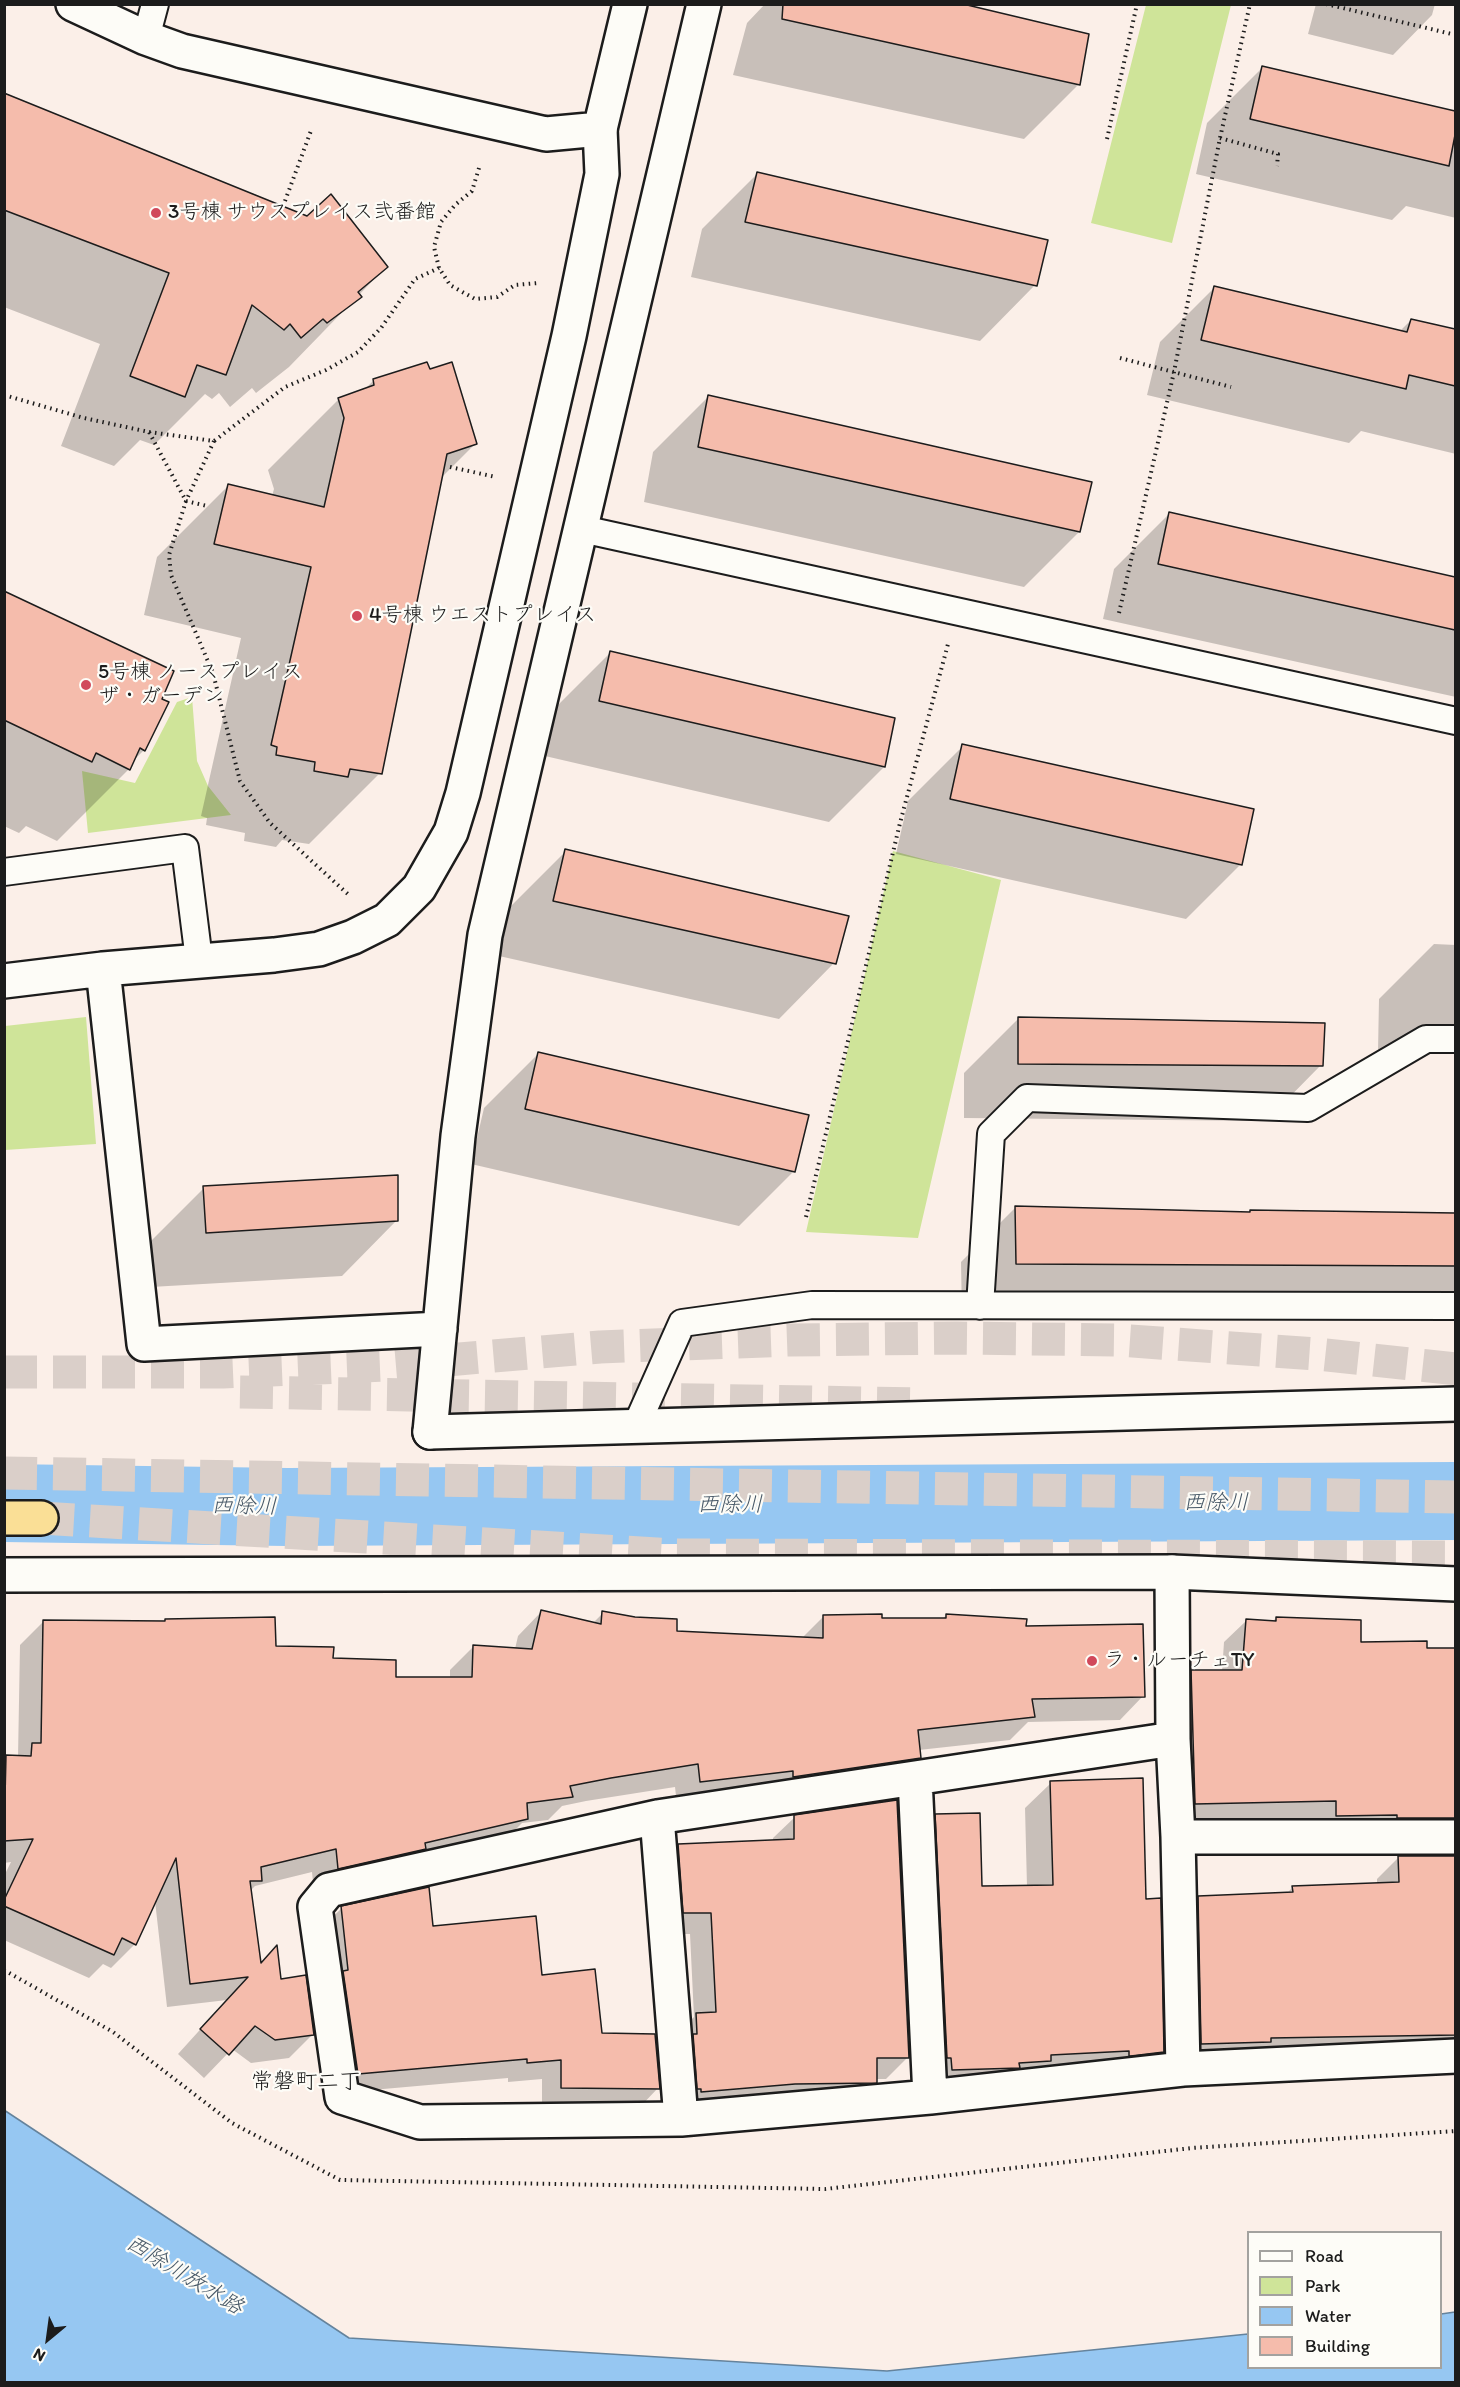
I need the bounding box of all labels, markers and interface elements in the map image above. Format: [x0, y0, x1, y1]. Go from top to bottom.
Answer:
place label: 3号棟 サウスプレイス弐番館 [168, 200, 436, 226]
marker: 3号棟 サウスプレイス弐番館 [149, 206, 163, 220]
place label: 4号棟 ウエストプレイス [369, 603, 596, 629]
marker: 4号棟 ウエストプレイス [350, 609, 364, 623]
place label: 5号棟 ノースプレイス ザ・ガーデン [98, 660, 303, 710]
marker: 5号棟 ノースプレイス ザ・ガーデン [79, 678, 93, 692]
water label: 西除川 [1183, 1490, 1249, 1516]
water label: 西除川 [697, 1492, 763, 1518]
water label: 西除川 [211, 1493, 277, 1521]
place label: ラ・ルーチェTY [1104, 1648, 1255, 1674]
marker: ラ・ルーチェTY [1085, 1654, 1099, 1668]
district label: 常磐町二丁 [251, 2069, 361, 2095]
water label: 西除川放水路 [121, 2231, 247, 2321]
legend [1247, 2231, 1442, 2369]
text: Road [1305, 2245, 1344, 2267]
text: Park [1305, 2275, 1340, 2297]
text: Water [1305, 2305, 1351, 2327]
north arrow [18, 2309, 78, 2369]
text: Building [1305, 2335, 1370, 2357]
text: N [30, 2344, 48, 2366]

